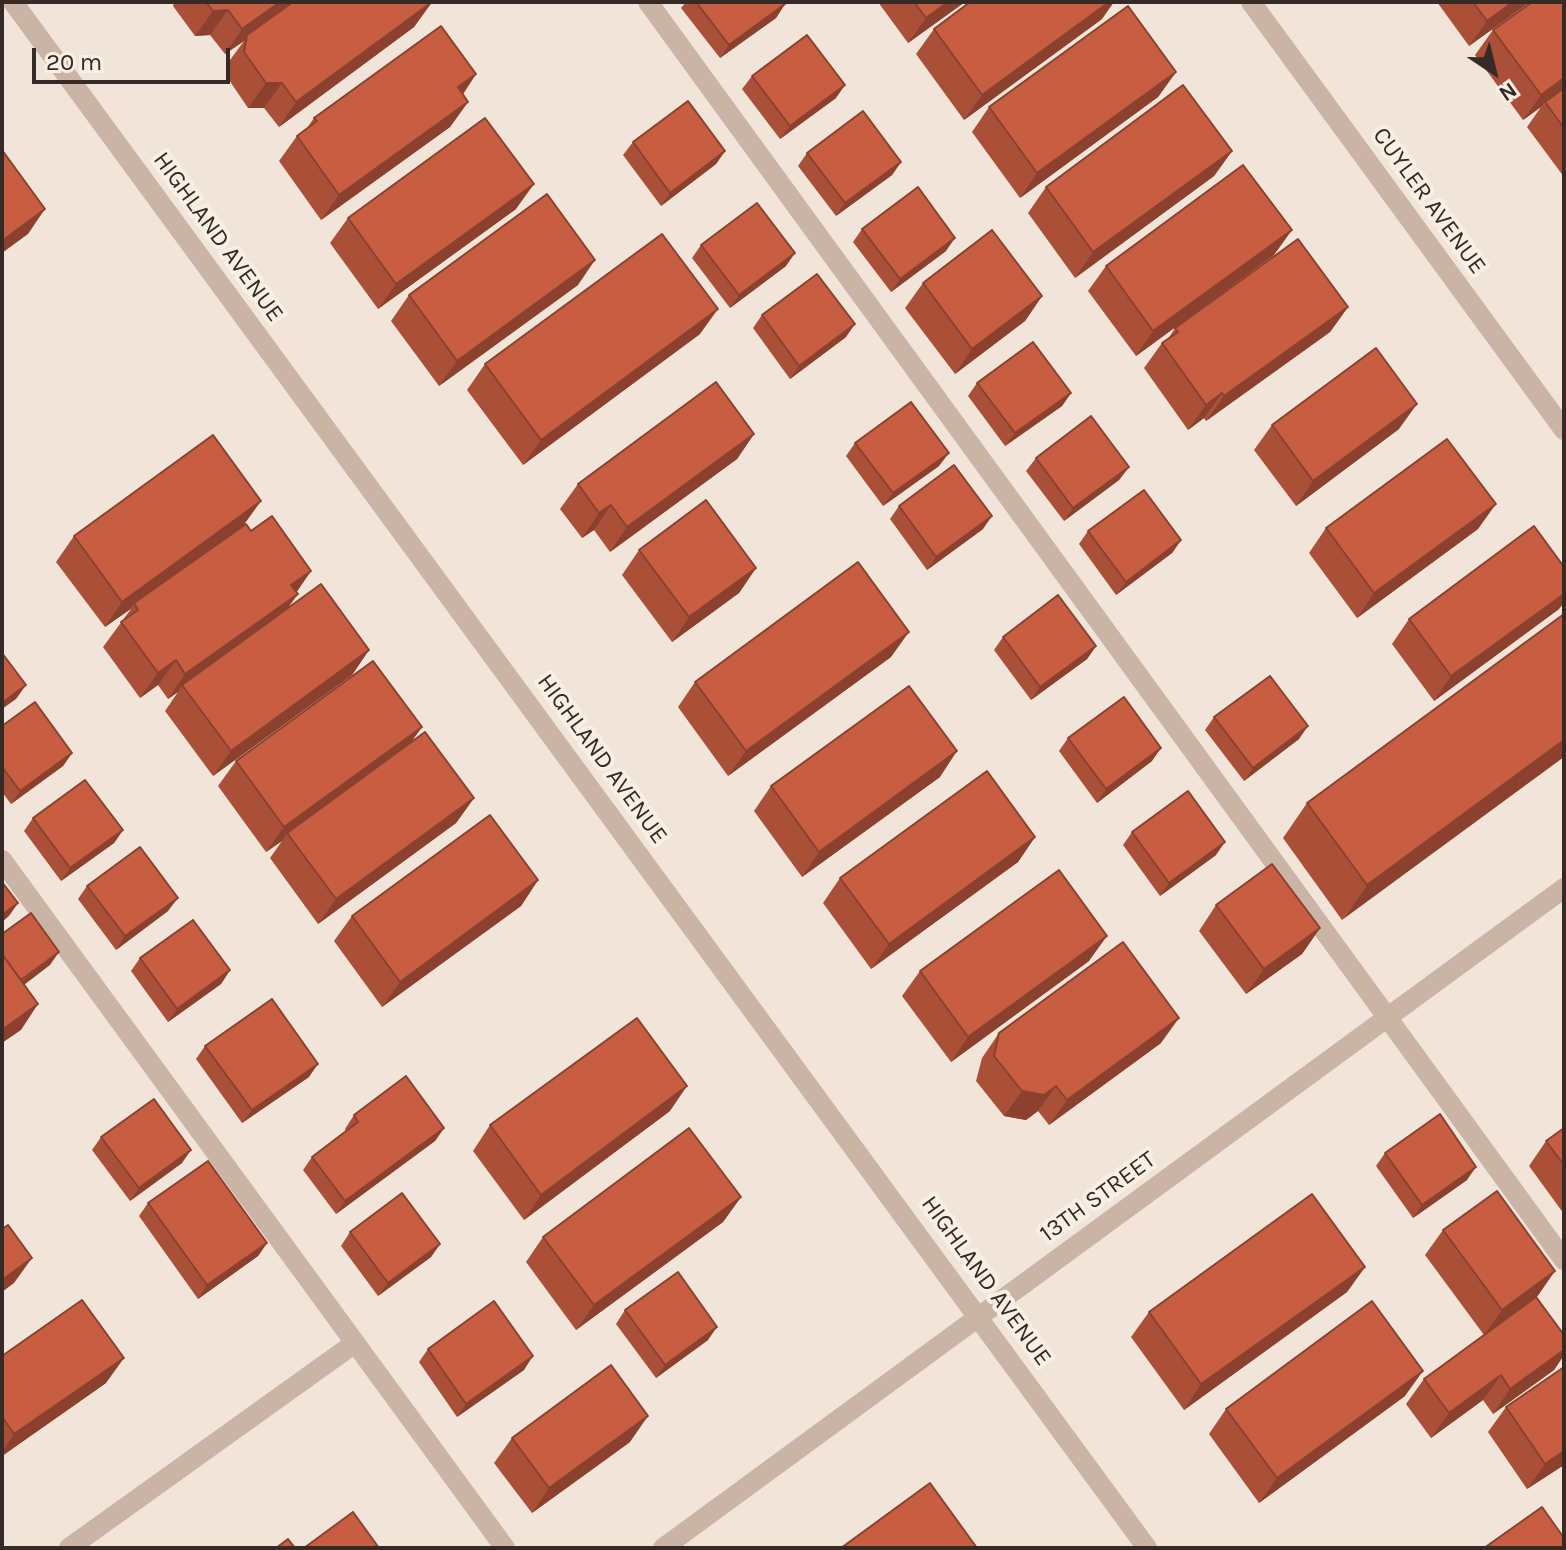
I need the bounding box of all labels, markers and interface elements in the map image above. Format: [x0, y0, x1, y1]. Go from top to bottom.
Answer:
scale bar [36, 32, 234, 82]
north arrow [1454, 32, 1534, 112]
text: 20 m [46, 48, 102, 76]
text: N [1494, 76, 1522, 107]
street label: CUYLER AVENUE [1366, 122, 1492, 280]
street label: HIGHLAND AVENUE [147, 146, 289, 328]
street label: HIGHLAND AVENUE [531, 668, 673, 850]
street label: 13TH STREET [1034, 1145, 1162, 1249]
street label: HIGHLAND AVENUE [915, 1190, 1057, 1372]

